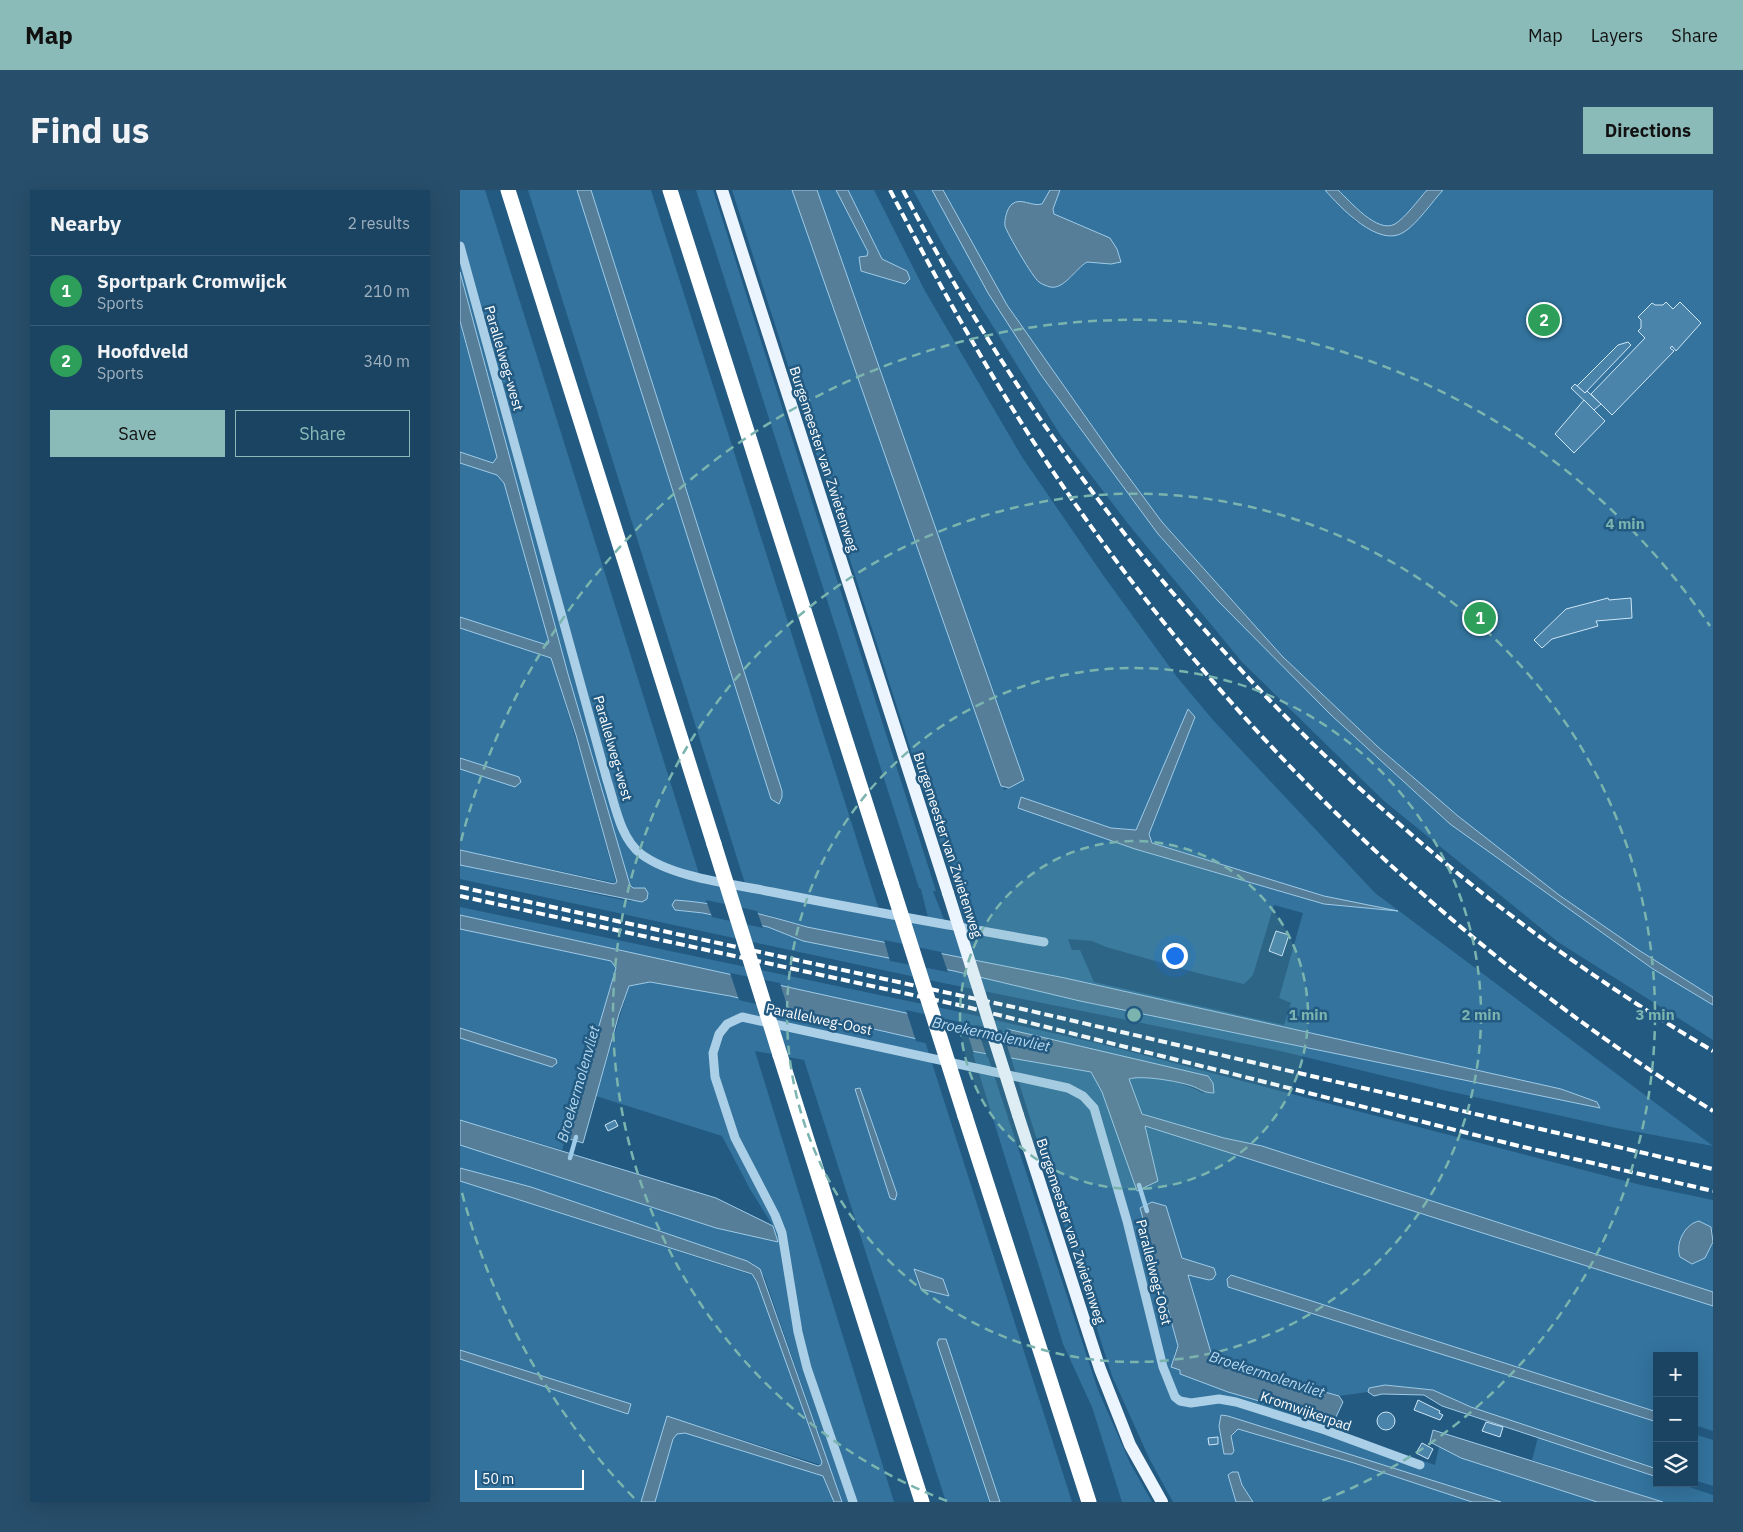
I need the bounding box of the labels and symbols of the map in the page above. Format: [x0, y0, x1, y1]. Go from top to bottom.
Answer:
pin: 2 [1528, 301, 1560, 339]
street label: Parallelweg-west [480, 303, 528, 413]
street label: Burgemeester van Zwietenweg [785, 364, 863, 555]
text: 4 min [1605, 514, 1645, 533]
pin: 1 [1464, 599, 1496, 637]
street label: Parallelweg-west [589, 693, 637, 803]
street label: Burgemeester van Zwietenweg [909, 750, 987, 941]
your location [1162, 943, 1188, 969]
street label: Parallelweg-Oost [764, 999, 874, 1039]
text: 1 min [1288, 1005, 1328, 1024]
text: 2 min [1461, 1005, 1501, 1024]
text: 3 min [1635, 1005, 1675, 1024]
centre of rings [1125, 1006, 1143, 1024]
water label: Broekermolenvliet [930, 1012, 1053, 1056]
water label: Broekermolenvliet [552, 1023, 604, 1144]
street label: Burgemeester van Zwietenweg [1032, 1136, 1110, 1327]
street label: Parallelweg-Oost [1132, 1217, 1176, 1327]
water label: Broekermolenvliet [1207, 1346, 1328, 1402]
street label: Kromwijkerpad [1258, 1387, 1354, 1435]
scale bar [475, 1467, 584, 1490]

